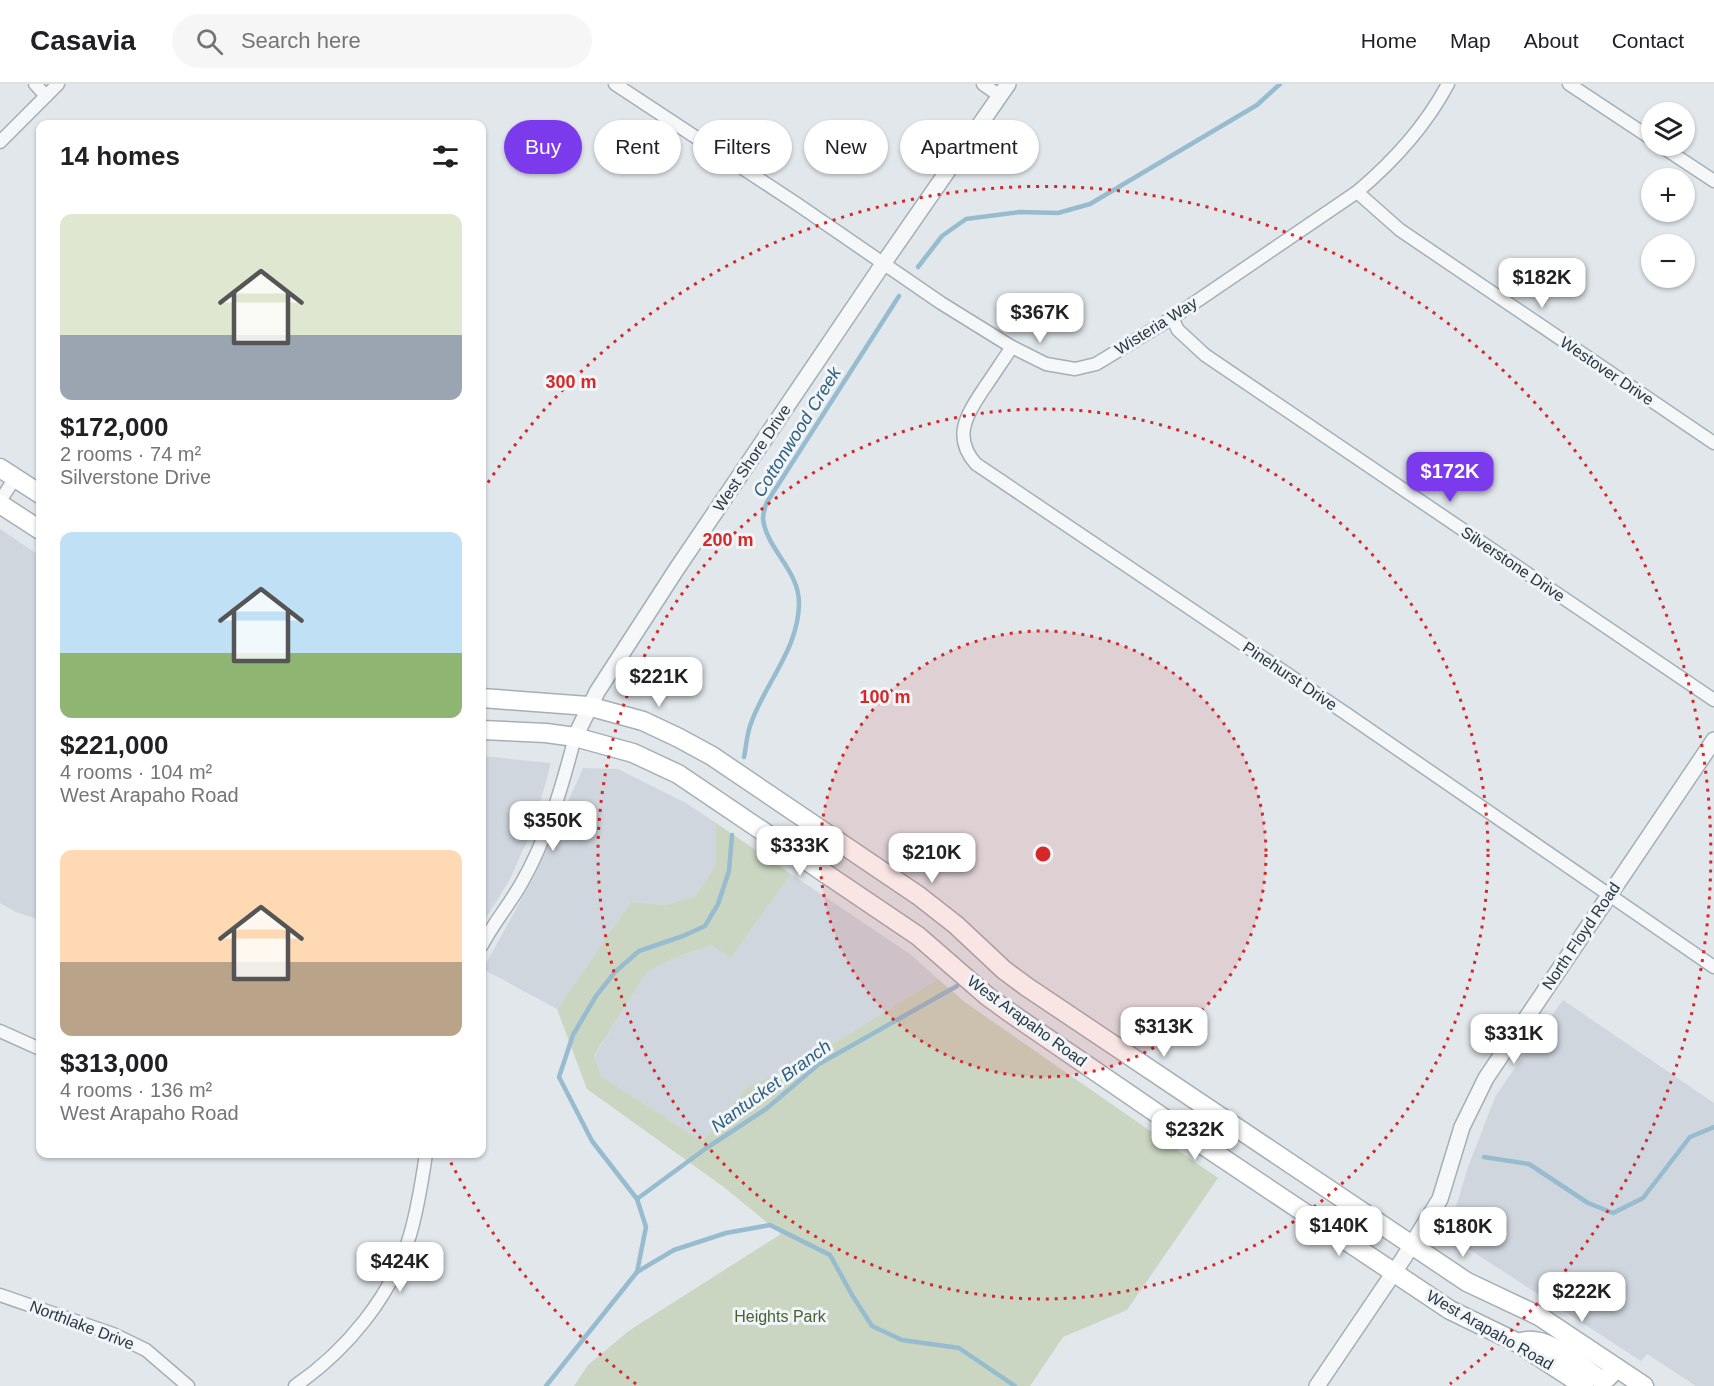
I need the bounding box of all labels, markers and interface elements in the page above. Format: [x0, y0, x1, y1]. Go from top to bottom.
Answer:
search box [172, 14, 592, 68]
text: Casavia [30, 25, 136, 56]
icon: search [193, 25, 226, 58]
text: Search here [241, 28, 361, 53]
text: Home [1361, 29, 1417, 52]
text: Map [1450, 29, 1491, 52]
text: About [1524, 29, 1579, 52]
text: Contact [1612, 29, 1684, 52]
map controls [1641, 102, 1695, 288]
button: layers [1641, 102, 1695, 156]
chip: Buy [504, 120, 582, 174]
chip: Rent [594, 120, 681, 174]
chip: Filters [693, 120, 792, 174]
chip: New [804, 120, 888, 174]
chip: Apartment [900, 120, 1039, 174]
icon: filters [429, 140, 462, 173]
text: 14 homes [60, 141, 180, 171]
button: + [1641, 168, 1695, 222]
button: − [1641, 234, 1695, 288]
icon: home [207, 253, 315, 361]
pin: $182K [1500, 258, 1584, 309]
text: $182K [1513, 266, 1571, 288]
pin: $367K [998, 293, 1082, 344]
street label: Wisteria Way [1112, 294, 1200, 358]
text: $367K [1011, 301, 1069, 323]
street label: Westover Drive [1557, 333, 1657, 409]
water label: Cottonwood Creek [749, 363, 846, 501]
text: 300 m [545, 372, 597, 392]
street label: West Shore Drive [710, 401, 794, 515]
text: $172,000 [60, 412, 168, 442]
text: 2 rooms · 74 m² [60, 443, 201, 465]
pin: $172K [1408, 452, 1492, 503]
text: $172K [1421, 460, 1479, 482]
text: Silverstone Drive [60, 466, 211, 488]
street label: Silverstone Drive [1458, 523, 1568, 605]
text: 200 m [702, 530, 754, 550]
icon: home [207, 571, 315, 679]
street label: Pinehurst Drive [1240, 638, 1340, 714]
pin: $221K [617, 657, 701, 708]
text: $221K [630, 665, 688, 687]
text: 100 m [859, 687, 911, 707]
text: $221,000 [60, 730, 168, 760]
text: 4 rooms · 104 m² [60, 761, 212, 783]
text: West Arapaho Road [60, 784, 239, 806]
pin: $350K [511, 801, 595, 852]
text: $350K [524, 809, 582, 831]
pin: $333K [758, 826, 842, 877]
pin: $210K [890, 833, 974, 884]
text: $333K [771, 834, 829, 856]
text: $210K [903, 841, 961, 863]
centre of rings [1033, 844, 1053, 864]
street label: North Floyd Road [1539, 879, 1623, 993]
icon: home [207, 889, 315, 997]
street label: West Arapaho Road [964, 972, 1090, 1070]
pin: $313K [1122, 1007, 1206, 1058]
pin: $331K [1472, 1014, 1556, 1065]
text: $313K [1135, 1015, 1193, 1037]
text: $331K [1485, 1022, 1543, 1044]
water label: Nantucket Branch [707, 1036, 835, 1136]
text: $313,000 [60, 1048, 168, 1078]
text: 4 rooms · 136 m² [60, 1079, 212, 1101]
text: West Arapaho Road [60, 1102, 239, 1124]
pin: $232K [1153, 1110, 1237, 1161]
text: $232K [1166, 1118, 1224, 1140]
pin: $140K [1297, 1206, 1381, 1257]
pin: $180K [1421, 1207, 1505, 1258]
text: $140K [1310, 1214, 1368, 1236]
text: $180K [1434, 1215, 1492, 1237]
pin: $424K [358, 1242, 442, 1293]
text: $424K [371, 1250, 429, 1272]
pin: $222K [1540, 1272, 1624, 1323]
text: $222K [1553, 1280, 1611, 1302]
street label: West Arapaho Road [1424, 1287, 1556, 1373]
street label: Northlake Drive [27, 1297, 137, 1353]
park label: Heights Park [734, 1308, 827, 1325]

